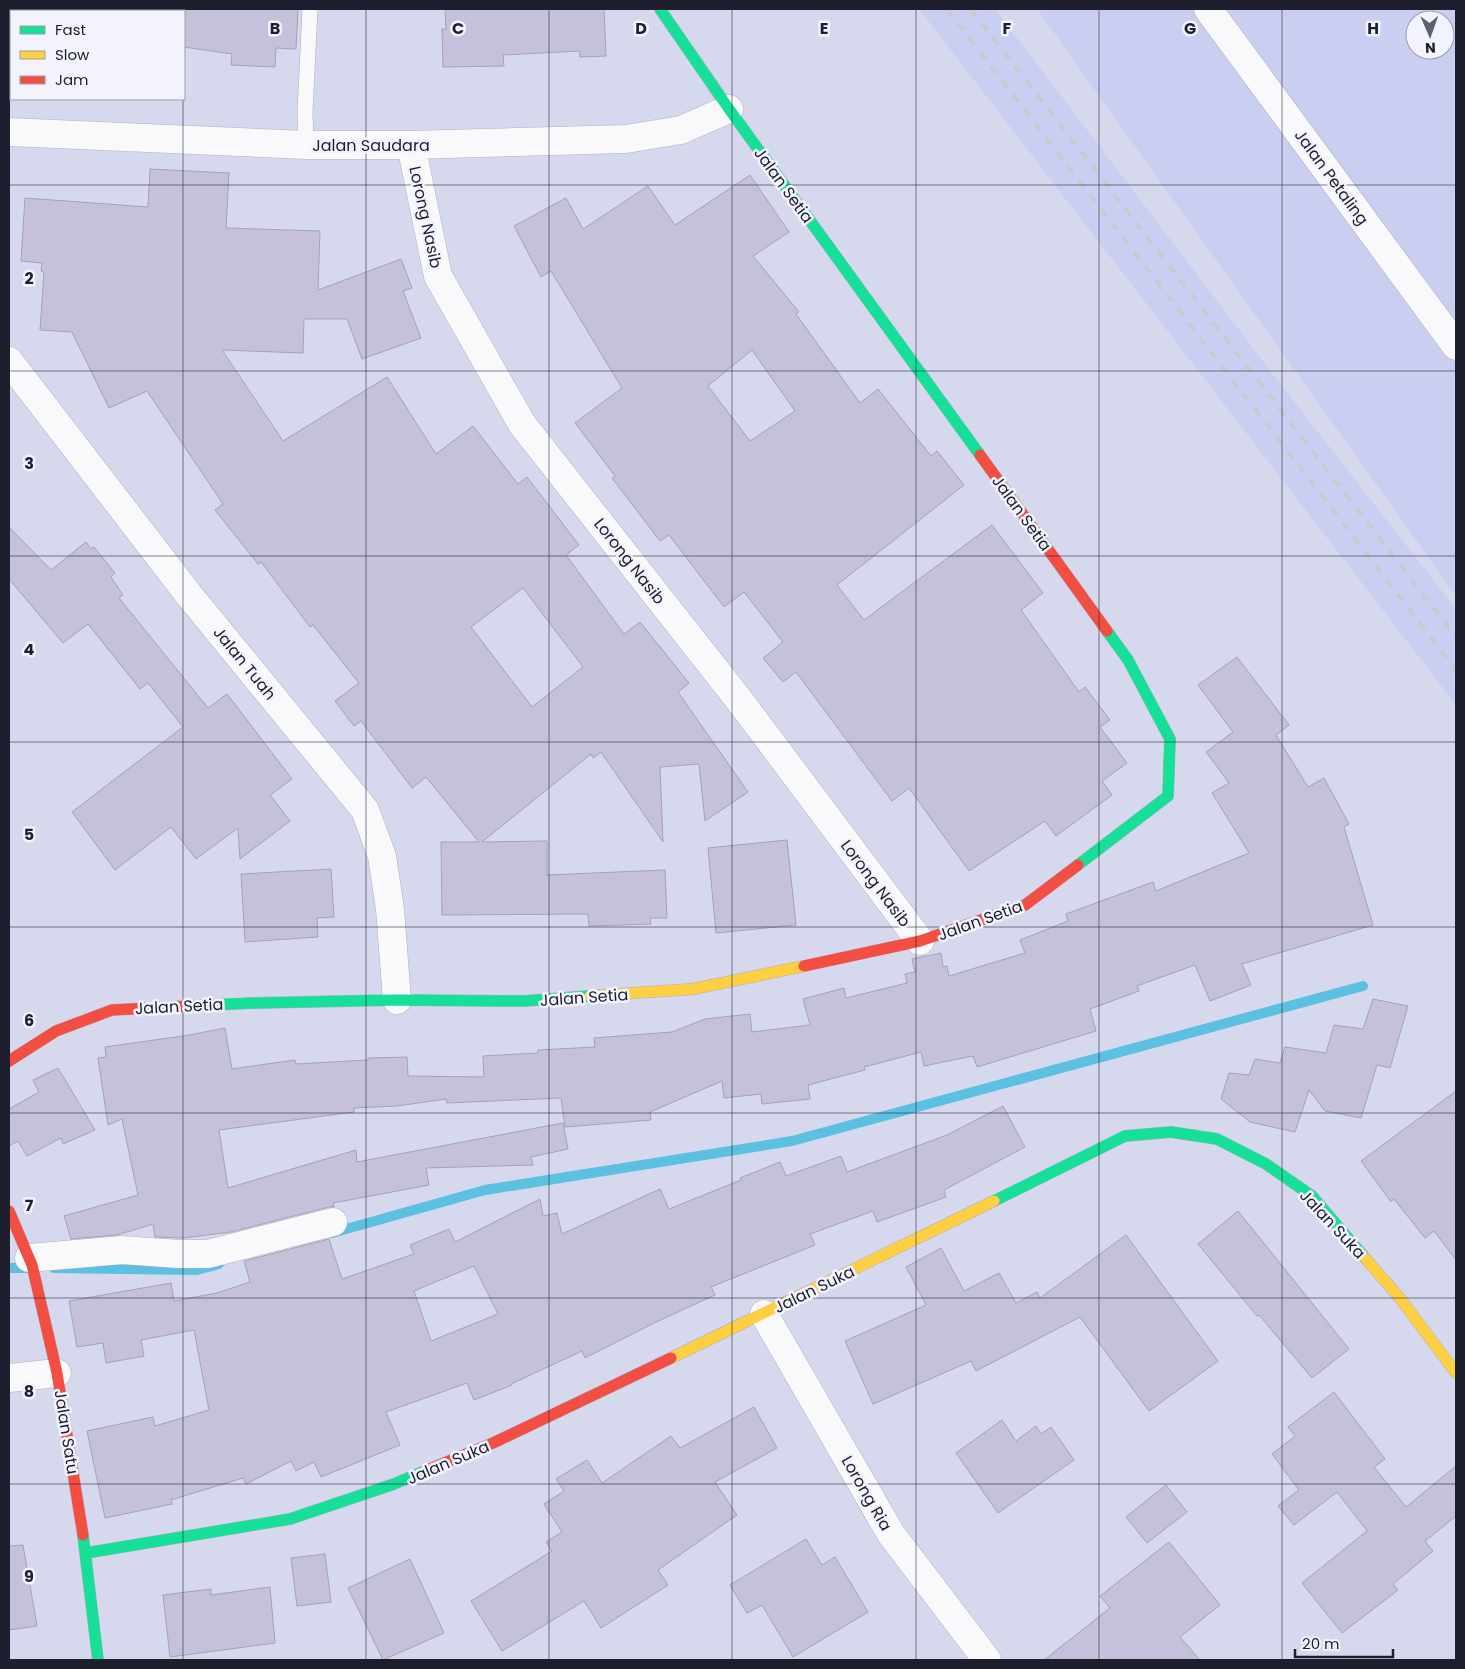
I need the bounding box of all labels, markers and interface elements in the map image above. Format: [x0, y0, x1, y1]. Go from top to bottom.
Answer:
legend [10, 10, 185, 100]
north arrow [1405, 10, 1455, 60]
text: B [270, 17, 280, 40]
text: C [452, 17, 464, 40]
text: D [635, 17, 647, 40]
text: E [820, 17, 828, 40]
text: F [1003, 17, 1012, 40]
text: G [1184, 17, 1196, 40]
text: H [1367, 17, 1379, 40]
text: Fast [55, 19, 86, 40]
text: N [1425, 38, 1436, 58]
text: Slow [55, 44, 90, 65]
text: Jam [55, 69, 89, 90]
street label: Jalan Petaling [1289, 125, 1374, 230]
street label: Jalan Saudara [312, 134, 430, 157]
street label: Jalan Setia [748, 143, 819, 228]
street label: Lorong Nasib [403, 164, 448, 270]
text: 2 [24, 267, 34, 290]
text: 3 [24, 452, 34, 475]
street label: Jalan Setia [986, 471, 1057, 556]
street label: Lorong Nasib [589, 513, 671, 609]
street label: Jalan Tuah [208, 622, 281, 705]
text: 4 [24, 638, 35, 661]
text: 5 [24, 823, 34, 846]
street label: Lorong Nasib [835, 835, 916, 932]
street label: Jalan Setia [935, 895, 1026, 946]
street label: Jalan Setia [539, 983, 629, 1012]
street label: Jalan Setia [134, 993, 224, 1020]
text: 6 [24, 1009, 34, 1032]
street label: Jalan Suka [1294, 1185, 1371, 1264]
text: 7 [25, 1194, 34, 1217]
street label: Jalan Suka [770, 1260, 858, 1319]
text: 8 [24, 1380, 34, 1403]
street label: Jalan Satu [49, 1388, 85, 1476]
street label: Jalan Suka [404, 1435, 493, 1490]
street label: Lorong Ria [836, 1451, 897, 1535]
text: 9 [24, 1565, 34, 1588]
scale bar [1295, 1626, 1392, 1658]
text: 20 m [1302, 1633, 1340, 1654]

